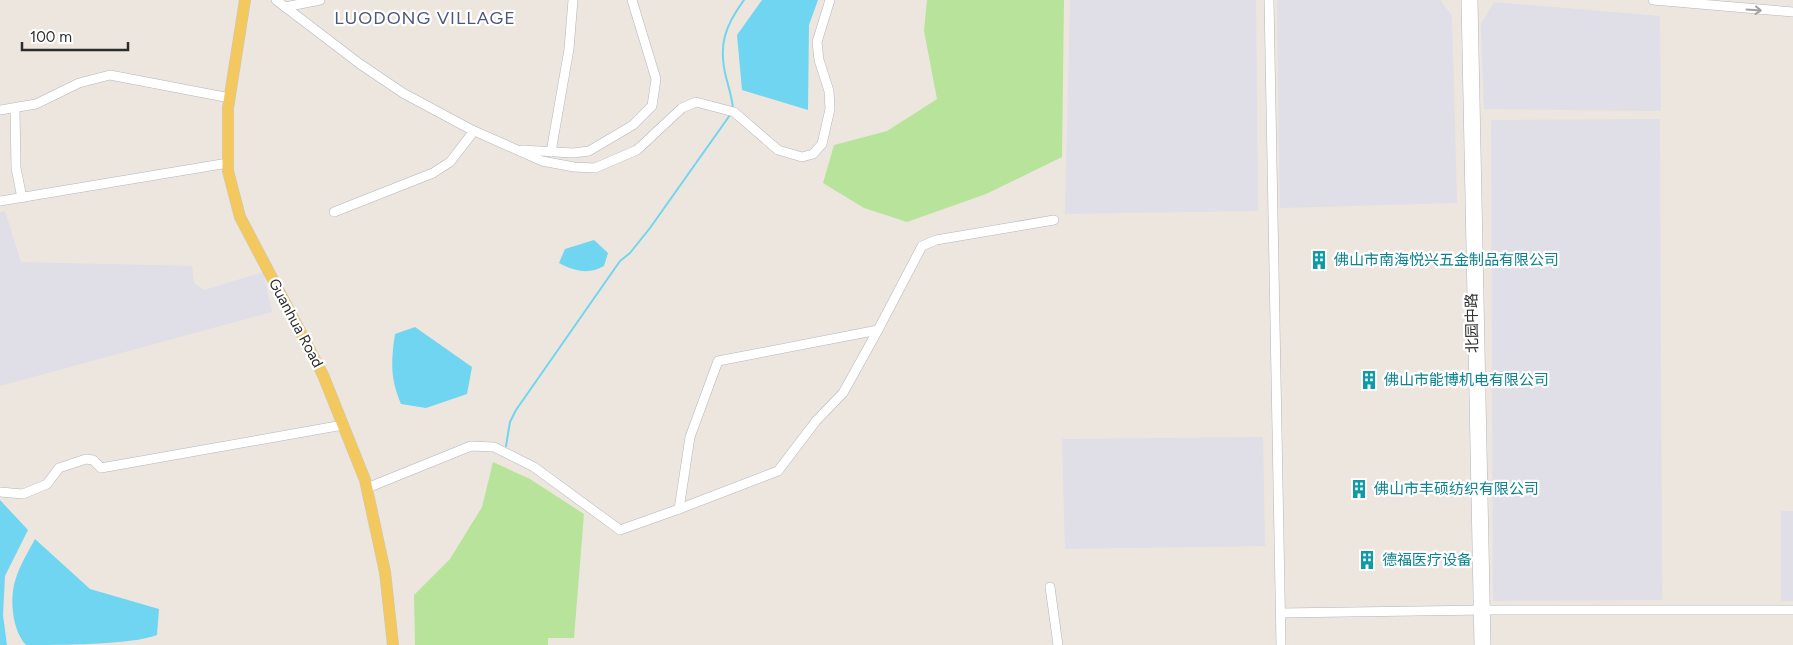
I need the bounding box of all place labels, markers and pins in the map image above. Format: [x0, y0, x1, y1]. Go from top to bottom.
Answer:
building icon: 佛山市南海悦兴五金制品有限公司 [1308, 249, 1330, 271]
place label: 佛山市南海悦兴五金制品有限公司 [1334, 251, 1559, 269]
building icon: 佛山市能博机电有限公司 [1358, 369, 1380, 391]
place label: 佛山市能博机电有限公司 [1384, 371, 1549, 389]
building icon: 佛山市丰硕纺织有限公司 [1348, 478, 1370, 500]
place label: 佛山市丰硕纺织有限公司 [1374, 480, 1539, 498]
building icon: 德福医疗设备 [1356, 549, 1378, 571]
place label: 德福医疗设备 [1382, 551, 1472, 569]

